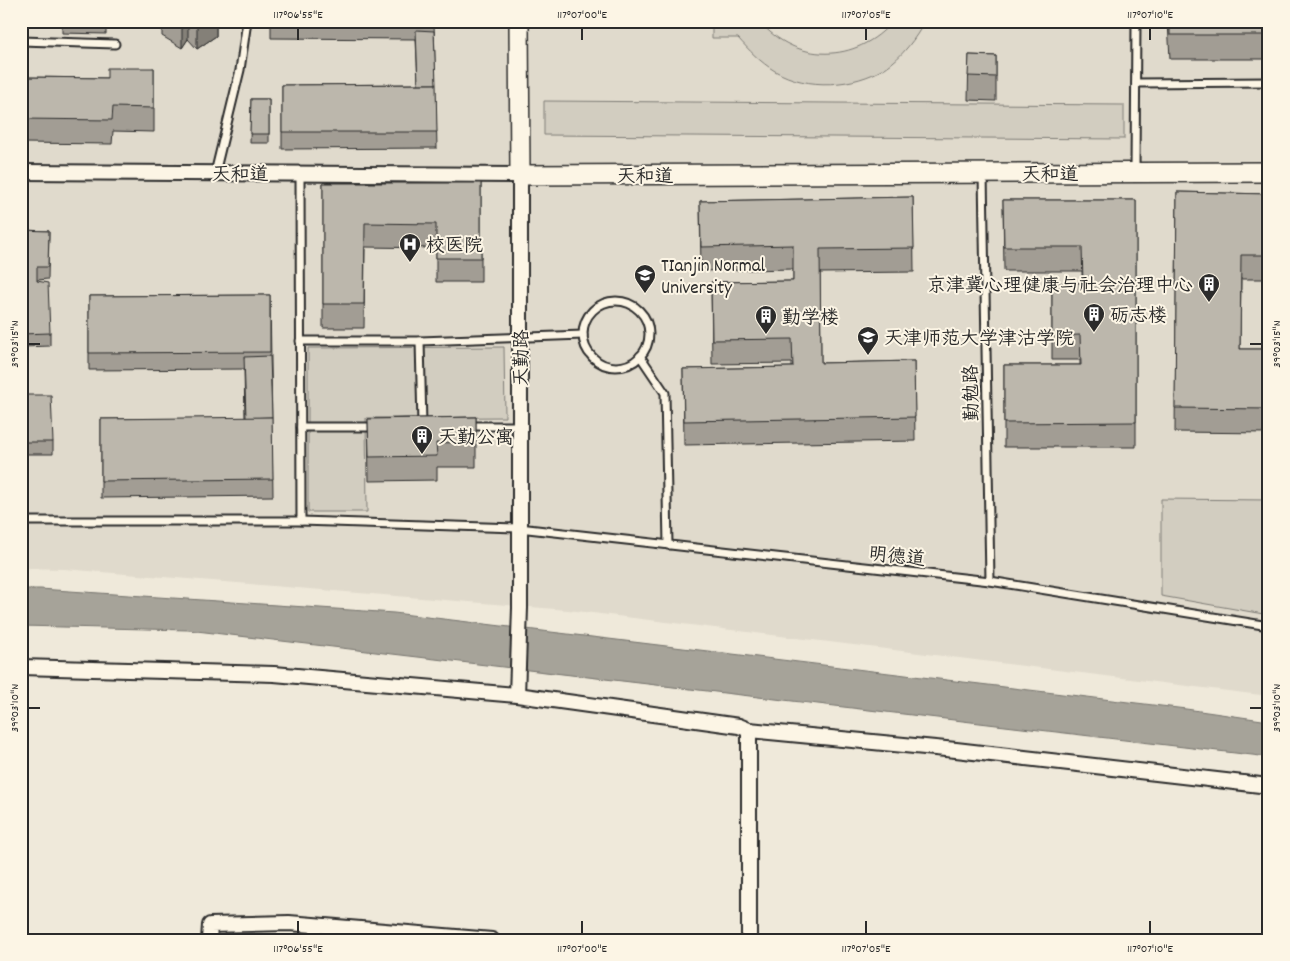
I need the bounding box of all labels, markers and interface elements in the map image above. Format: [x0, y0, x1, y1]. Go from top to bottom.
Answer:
text: 117°06'55"E [273, 7, 323, 24]
text: 117°07'00"E [557, 7, 608, 24]
text: 117°07'05"E [841, 7, 891, 24]
text: 117°07'10"E [1127, 7, 1174, 24]
street label: 天和道 [211, 163, 269, 190]
street label: 天和道 [1021, 163, 1079, 190]
street label: 天和道 [616, 165, 674, 192]
hospital icon: 校医院 [398, 232, 422, 263]
place label: 校医院 [426, 234, 483, 261]
place label: TIanjin Normal University [661, 254, 766, 303]
school or university icon: TIanjin Normal University [633, 263, 657, 294]
building icon: 京津冀心理健康与社会治理中心 [1197, 272, 1221, 303]
place label: 京津冀心理健康与社会治理中心 [927, 274, 1193, 301]
building icon: 砺志楼 [1082, 302, 1106, 333]
building icon: 勤学楼 [754, 304, 778, 335]
place label: 砺志楼 [1110, 304, 1167, 331]
place label: 勤学楼 [782, 306, 839, 333]
text: 39°03'15"N [7, 320, 24, 368]
text: 39°03'15"N [1269, 320, 1286, 368]
school or university icon: 天津师范大学津沽学院 [856, 325, 880, 356]
place label: 天津师范大学津沽学院 [884, 327, 1074, 354]
street label: 天勤路 [510, 329, 537, 387]
street label: 勤勉路 [960, 364, 987, 422]
building icon: 天勤公寓 [410, 424, 434, 455]
place label: 天勤公寓 [438, 426, 514, 453]
street label: 明德道 [867, 542, 926, 575]
text: 39°03'10"N [7, 684, 24, 732]
text: 39°03'10"N [1269, 684, 1286, 732]
text: 117°06'55"E [273, 941, 323, 958]
text: 117°07'00"E [557, 941, 608, 958]
text: 117°07'05"E [841, 941, 891, 958]
text: 117°07'10"E [1127, 941, 1174, 958]

